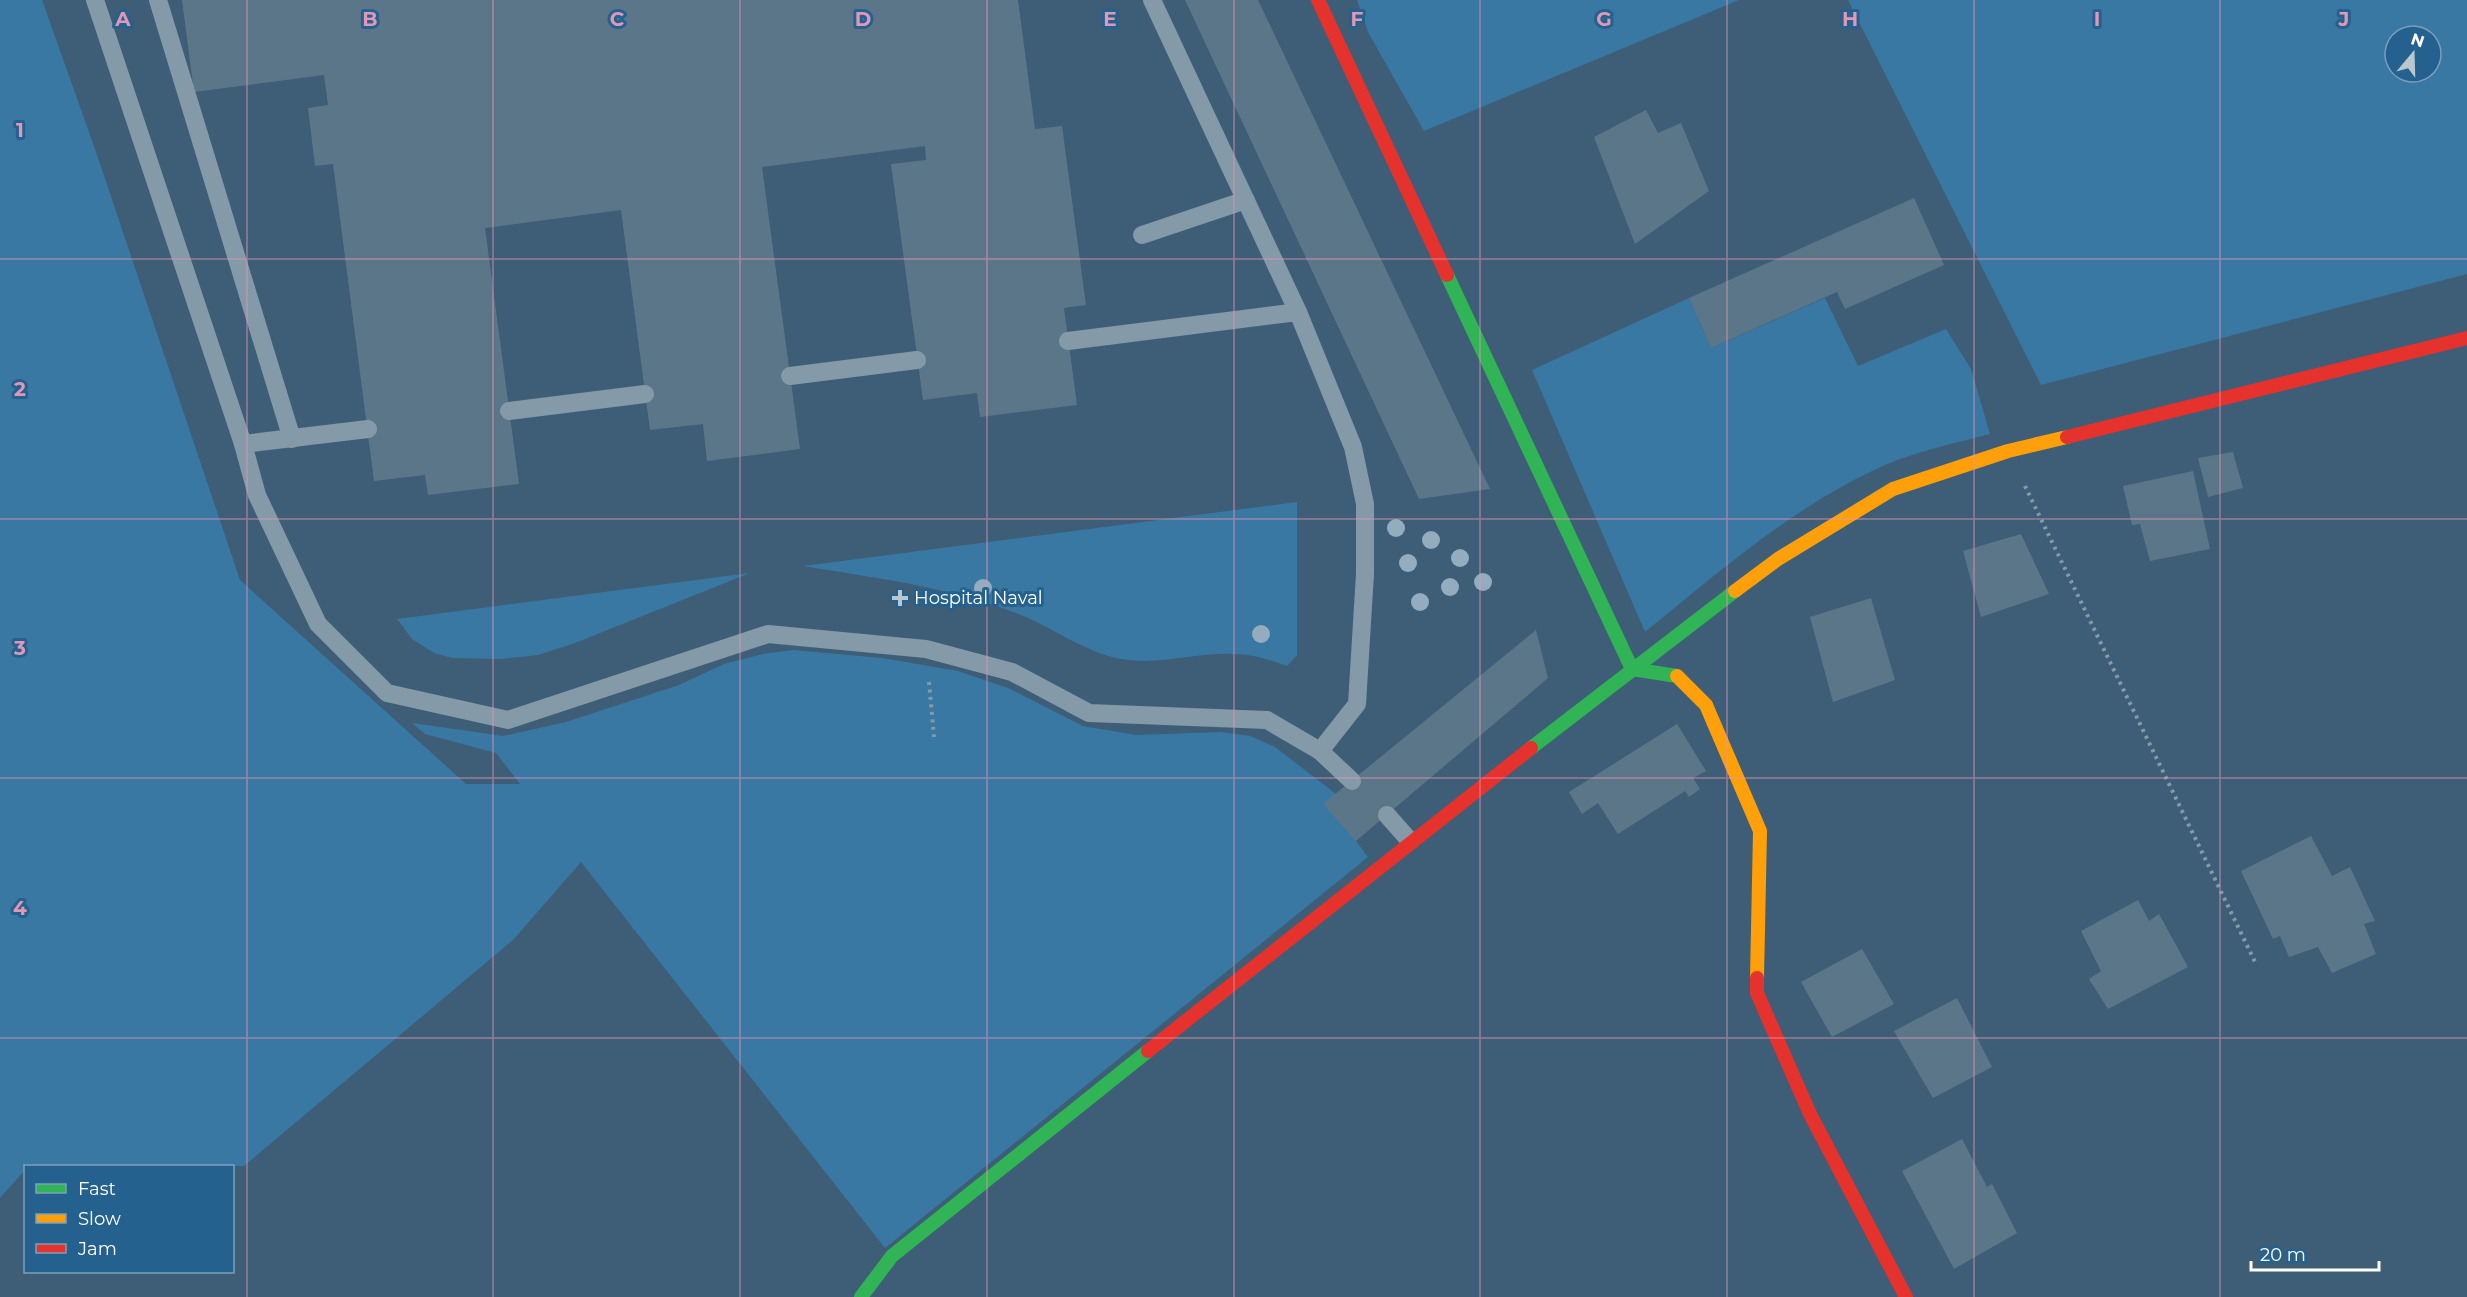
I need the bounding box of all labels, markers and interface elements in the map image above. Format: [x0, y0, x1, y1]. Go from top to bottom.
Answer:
text: A [114, 7, 131, 31]
text: B [362, 7, 378, 31]
text: C [610, 7, 625, 31]
text: D [855, 7, 871, 31]
text: E [1103, 7, 1117, 31]
text: F [1351, 7, 1364, 31]
text: G [1596, 7, 1612, 31]
text: H [1842, 7, 1858, 31]
text: I [2094, 7, 2100, 31]
text: J [2338, 7, 2349, 31]
north arrow [2383, 24, 2443, 84]
text: N [2409, 29, 2427, 51]
text: 1 [16, 118, 24, 142]
text: 2 [14, 377, 26, 401]
place label: Hospital Naval [914, 587, 1043, 609]
marker: Hospital Naval [891, 589, 909, 607]
text: 3 [13, 636, 26, 660]
text: 4 [13, 896, 27, 920]
legend [24, 1165, 234, 1273]
text: Fast [78, 1178, 116, 1200]
text: Slow [78, 1208, 121, 1230]
scale bar [2251, 1234, 2378, 1272]
text: Jam [77, 1238, 117, 1260]
text: 20 m [2260, 1244, 2306, 1266]

